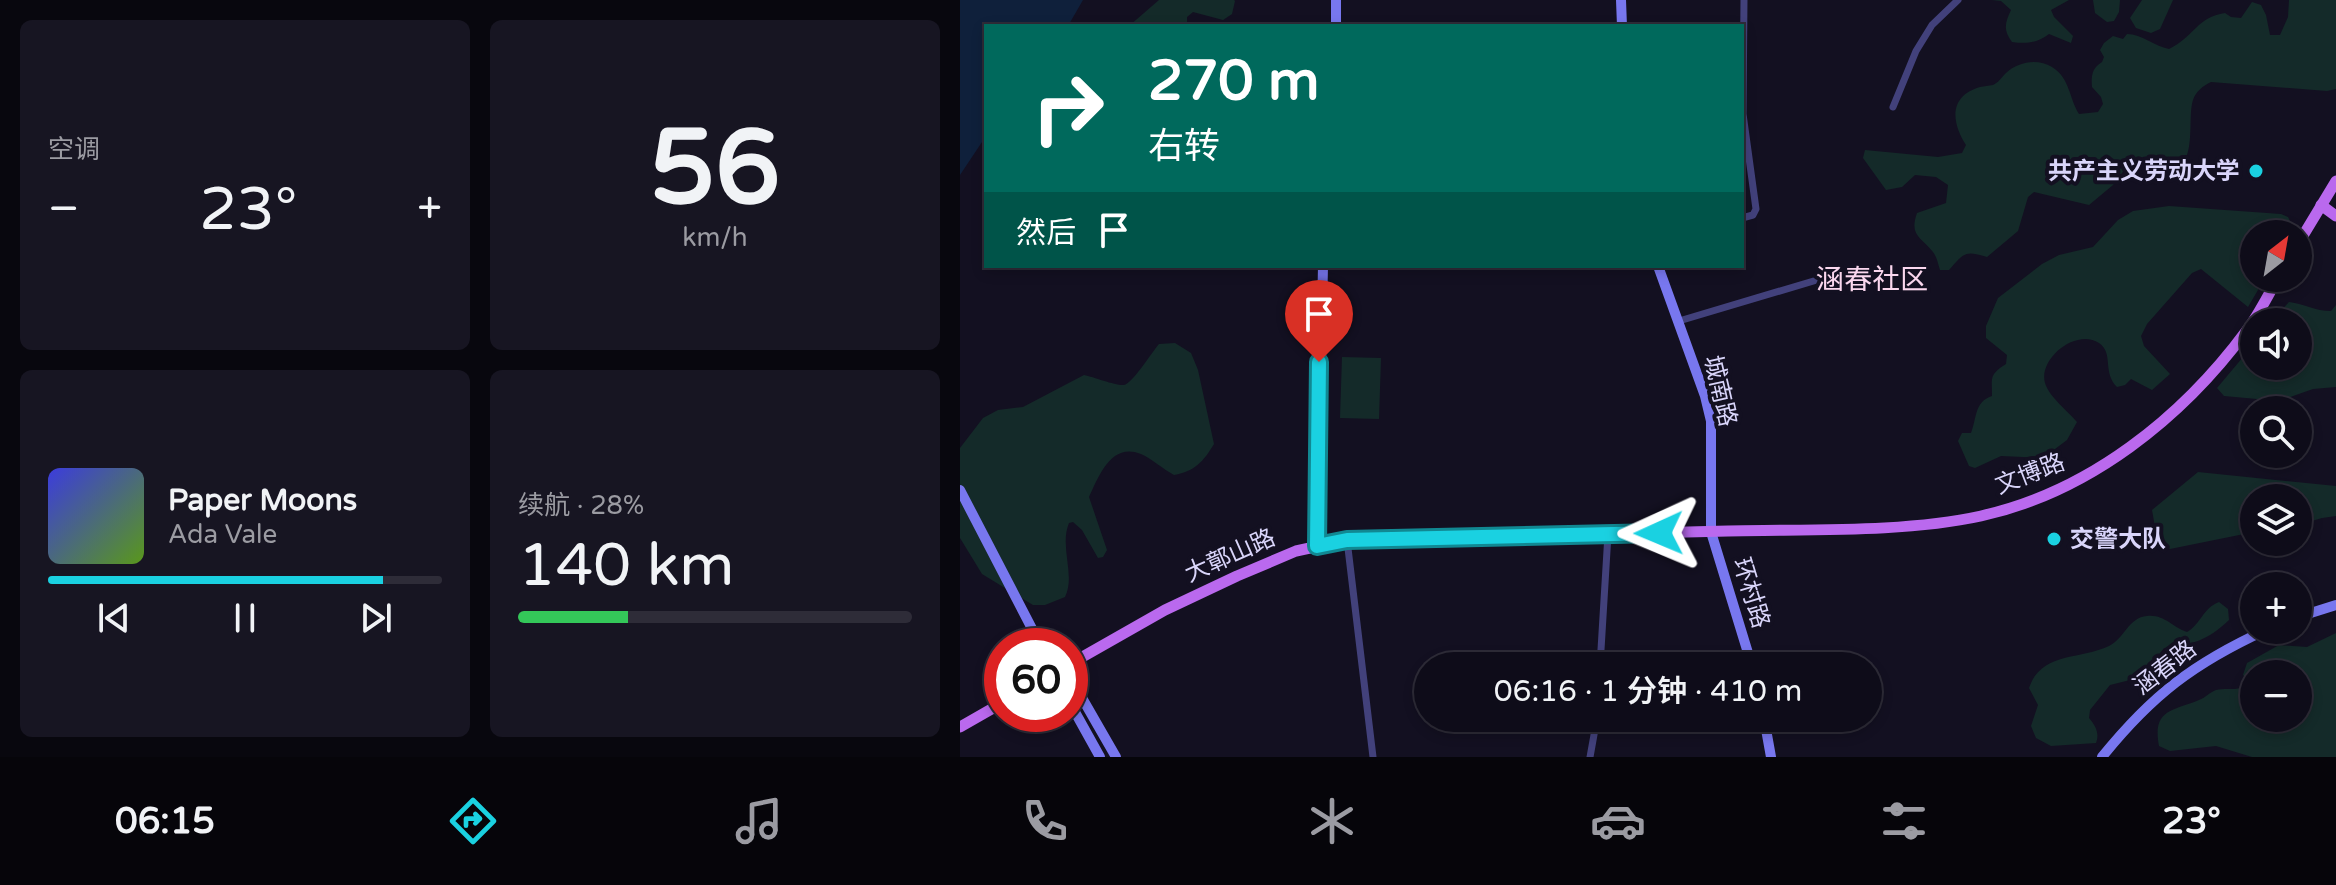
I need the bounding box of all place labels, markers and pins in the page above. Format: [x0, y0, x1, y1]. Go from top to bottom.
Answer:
place label: 共产主义劳动大学 [2048, 157, 2240, 186]
marker: 共产主义劳动大学 [2247, 162, 2265, 180]
pin [1285, 280, 1353, 362]
place label: 交警大队 [2070, 525, 2166, 554]
marker: 交警大队 [2045, 530, 2063, 548]

